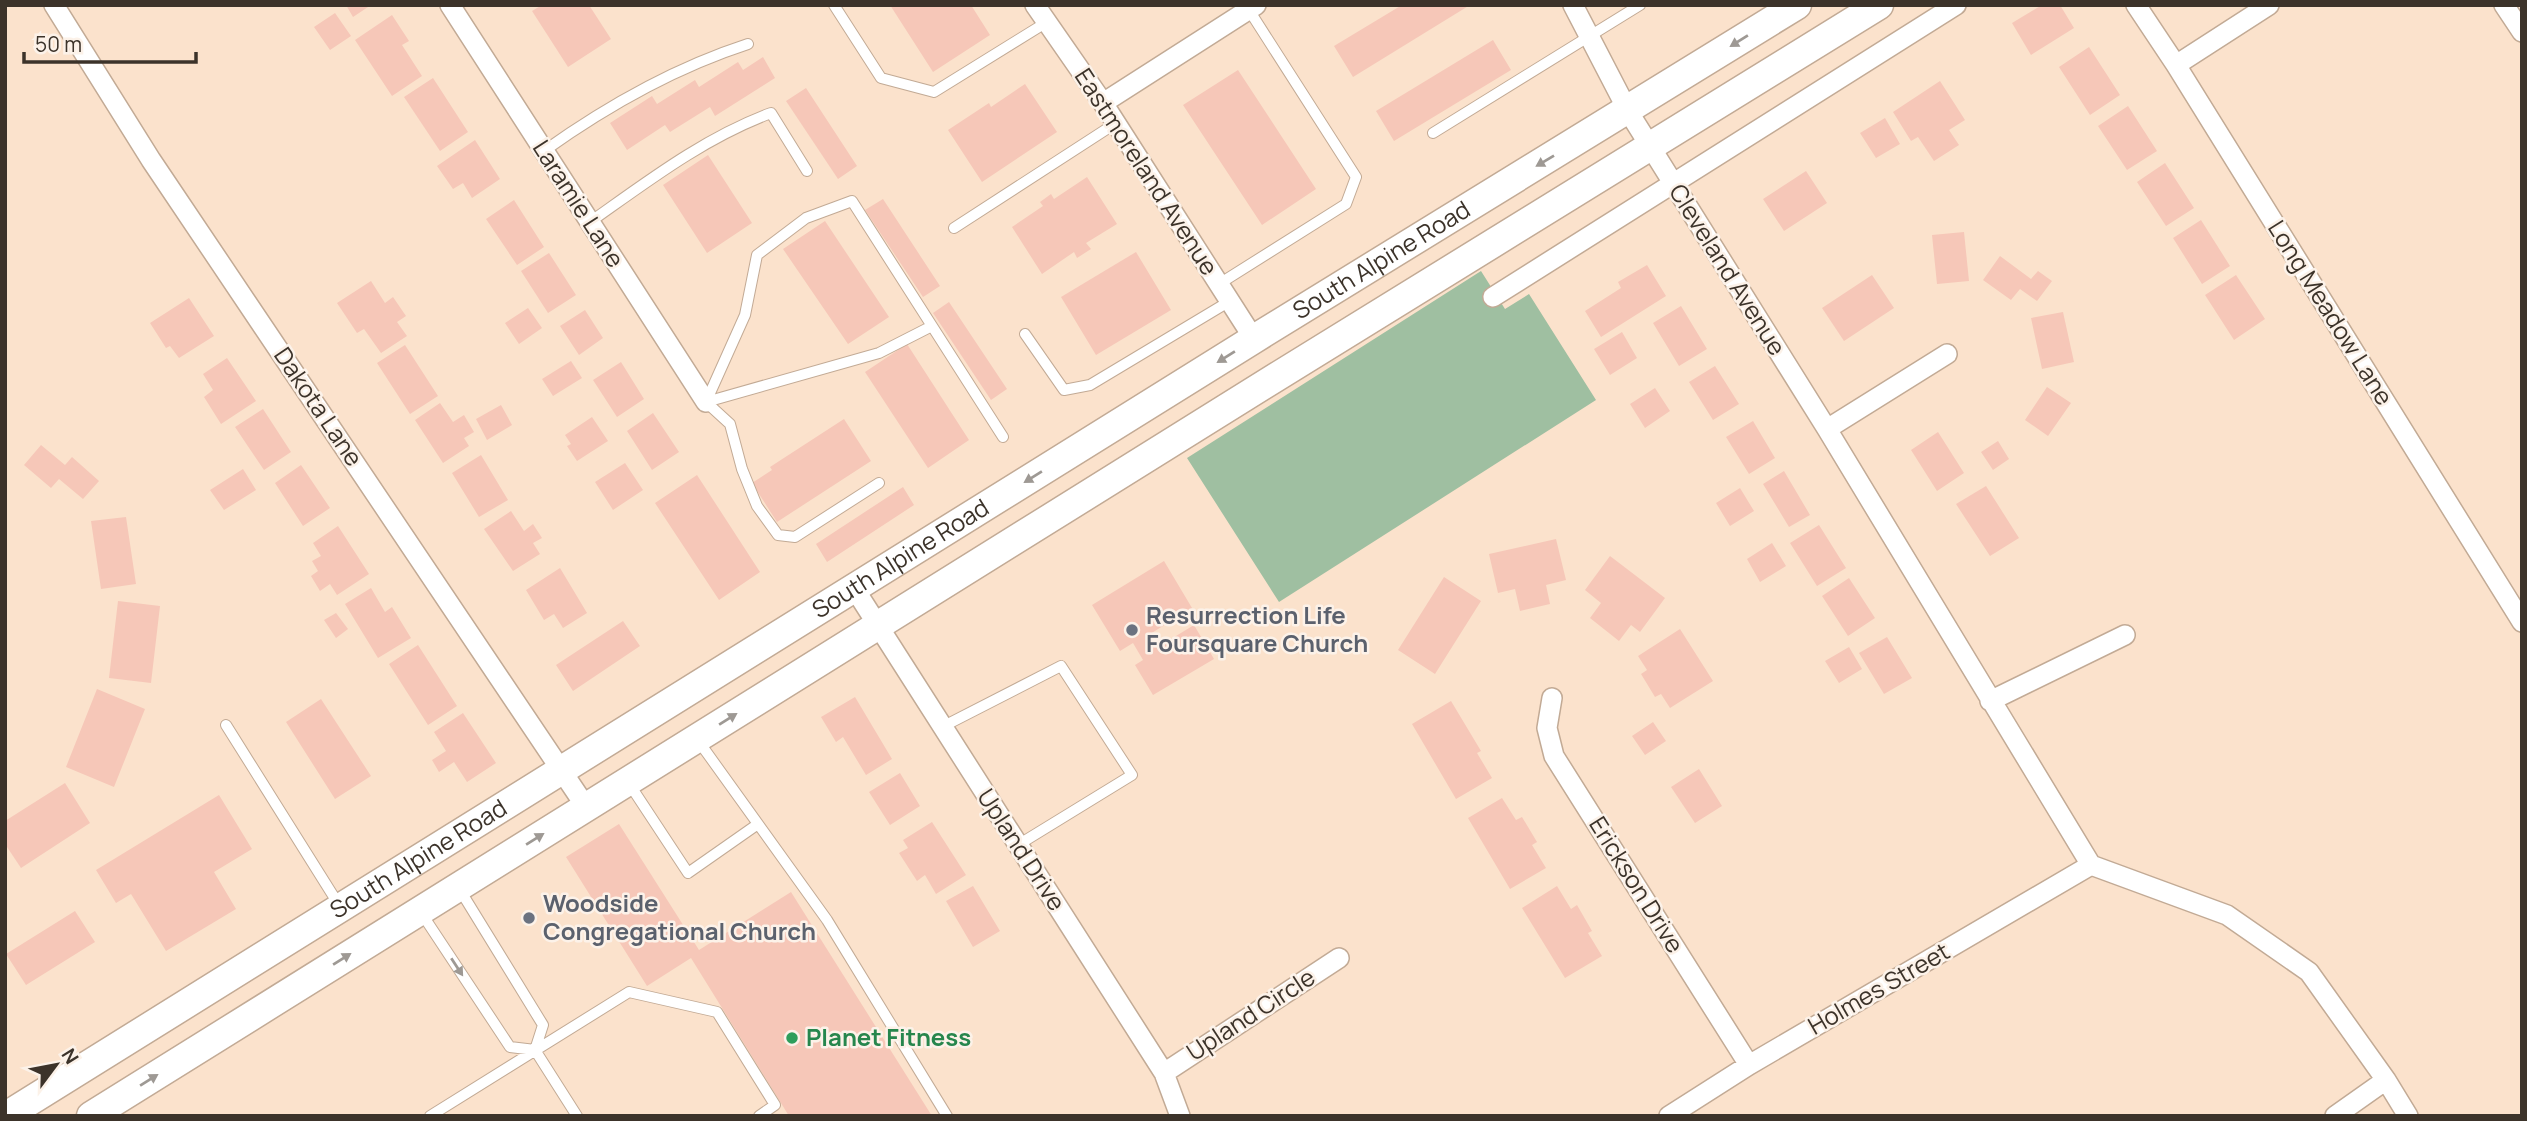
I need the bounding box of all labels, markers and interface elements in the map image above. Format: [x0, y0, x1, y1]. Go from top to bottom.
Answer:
scale bar [24, 21, 196, 65]
text: 50 m [35, 30, 82, 58]
one-way arrow [1729, 35, 1749, 48]
street label: Eastmoreland Avenue [1068, 61, 1227, 281]
street label: Laramie Lane [526, 133, 633, 273]
one-way arrow [1536, 155, 1555, 168]
street label: Cleveland Avenue [1662, 177, 1794, 361]
street label: South Alpine Road [1286, 192, 1476, 326]
street label: Long Meadow Lane [2261, 214, 2401, 411]
street label: Dakota Lane [267, 340, 371, 472]
one-way arrow [1216, 350, 1236, 363]
one-way arrow [1023, 470, 1042, 483]
street label: South Alpine Road [805, 490, 995, 625]
place label: Resurrection Life Foursquare Church [1146, 598, 1368, 659]
marker: Resurrection Life Foursquare Church [1124, 622, 1140, 638]
one-way arrow [719, 713, 738, 725]
street label: Upland Drive [970, 782, 1074, 917]
street label: South Alpine Road [323, 790, 512, 925]
street label: Erickson Drive [1582, 810, 1692, 959]
one-way arrow [525, 832, 544, 845]
place label: Woodside Congregational Church [543, 886, 816, 947]
marker: Woodside Congregational Church [521, 910, 537, 926]
street label: Holmes Street [1801, 934, 1955, 1042]
one-way arrow [332, 953, 351, 966]
one-way arrow [451, 957, 464, 977]
street label: Upland Circle [1180, 960, 1321, 1068]
place label: Planet Fitness [806, 1020, 971, 1053]
north arrow [21, 1030, 91, 1100]
marker: Planet Fitness [784, 1030, 800, 1046]
text: N [56, 1043, 85, 1069]
one-way arrow [139, 1073, 158, 1086]

